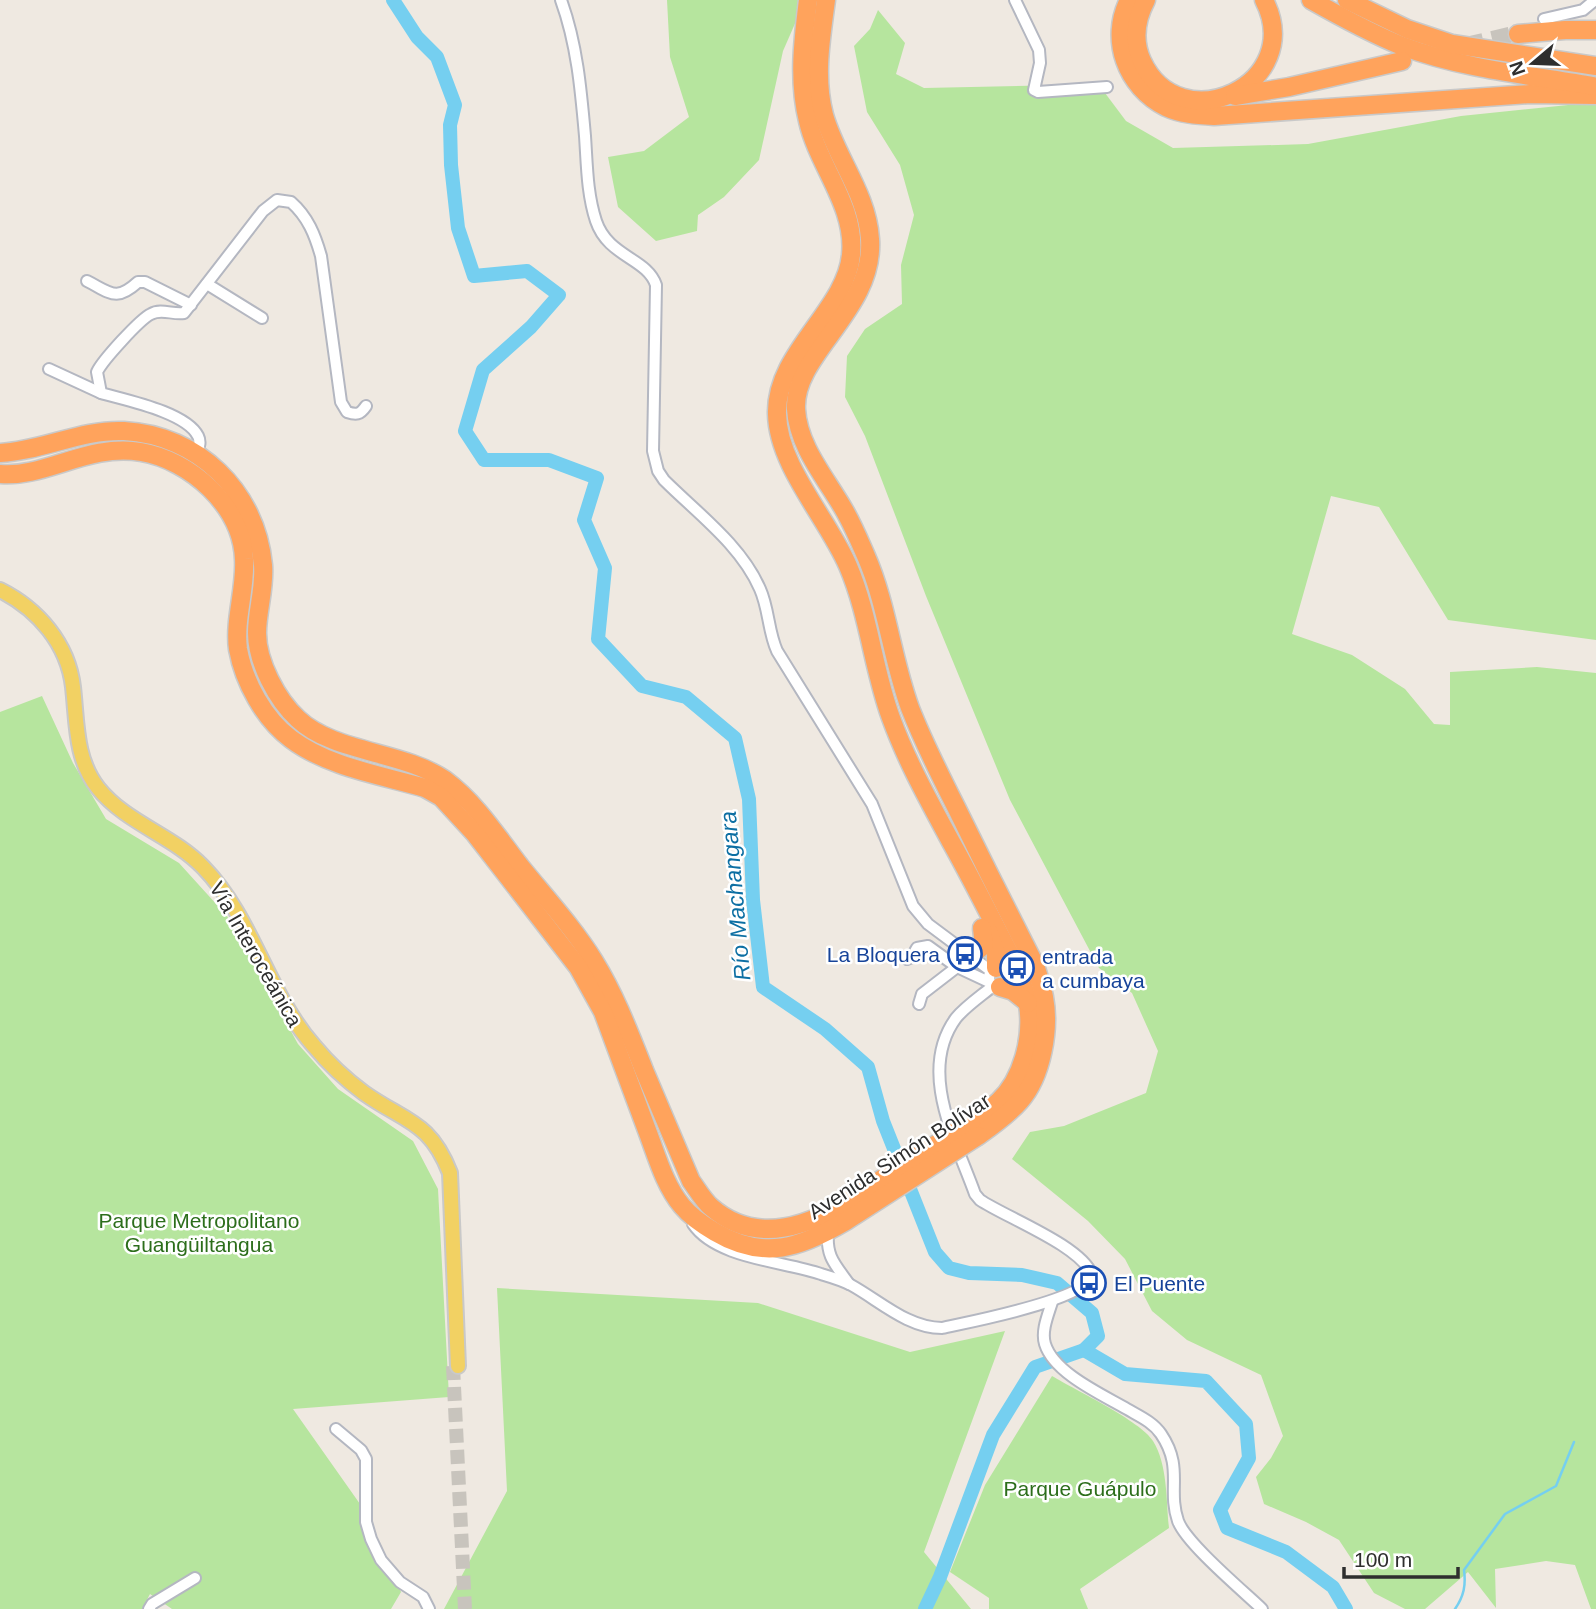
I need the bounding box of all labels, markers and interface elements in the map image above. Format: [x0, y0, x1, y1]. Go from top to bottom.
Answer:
north arrow [1498, 28, 1568, 98]
text: N [1505, 58, 1530, 78]
water label: Río Machangara [715, 810, 755, 982]
street label: Vía Interoceánica [205, 877, 307, 1031]
bus stop icon: La Bloquera [946, 935, 984, 973]
place label: La Bloquera [827, 943, 940, 966]
place label: entrada a cumbaya [1042, 945, 1145, 992]
bus stop icon: entrada a cumbaya [998, 949, 1036, 987]
street label: Avenida Simón Bolívar [804, 1089, 994, 1223]
park label: Parque Metropolitano Guangüiltangua [99, 1209, 299, 1256]
bus stop icon: El Puente [1070, 1264, 1108, 1302]
place label: El Puente [1114, 1272, 1205, 1295]
park label: Parque Guápulo [1004, 1477, 1156, 1500]
scale bar [1344, 1536, 1458, 1580]
text: 100 m [1354, 1548, 1412, 1571]

